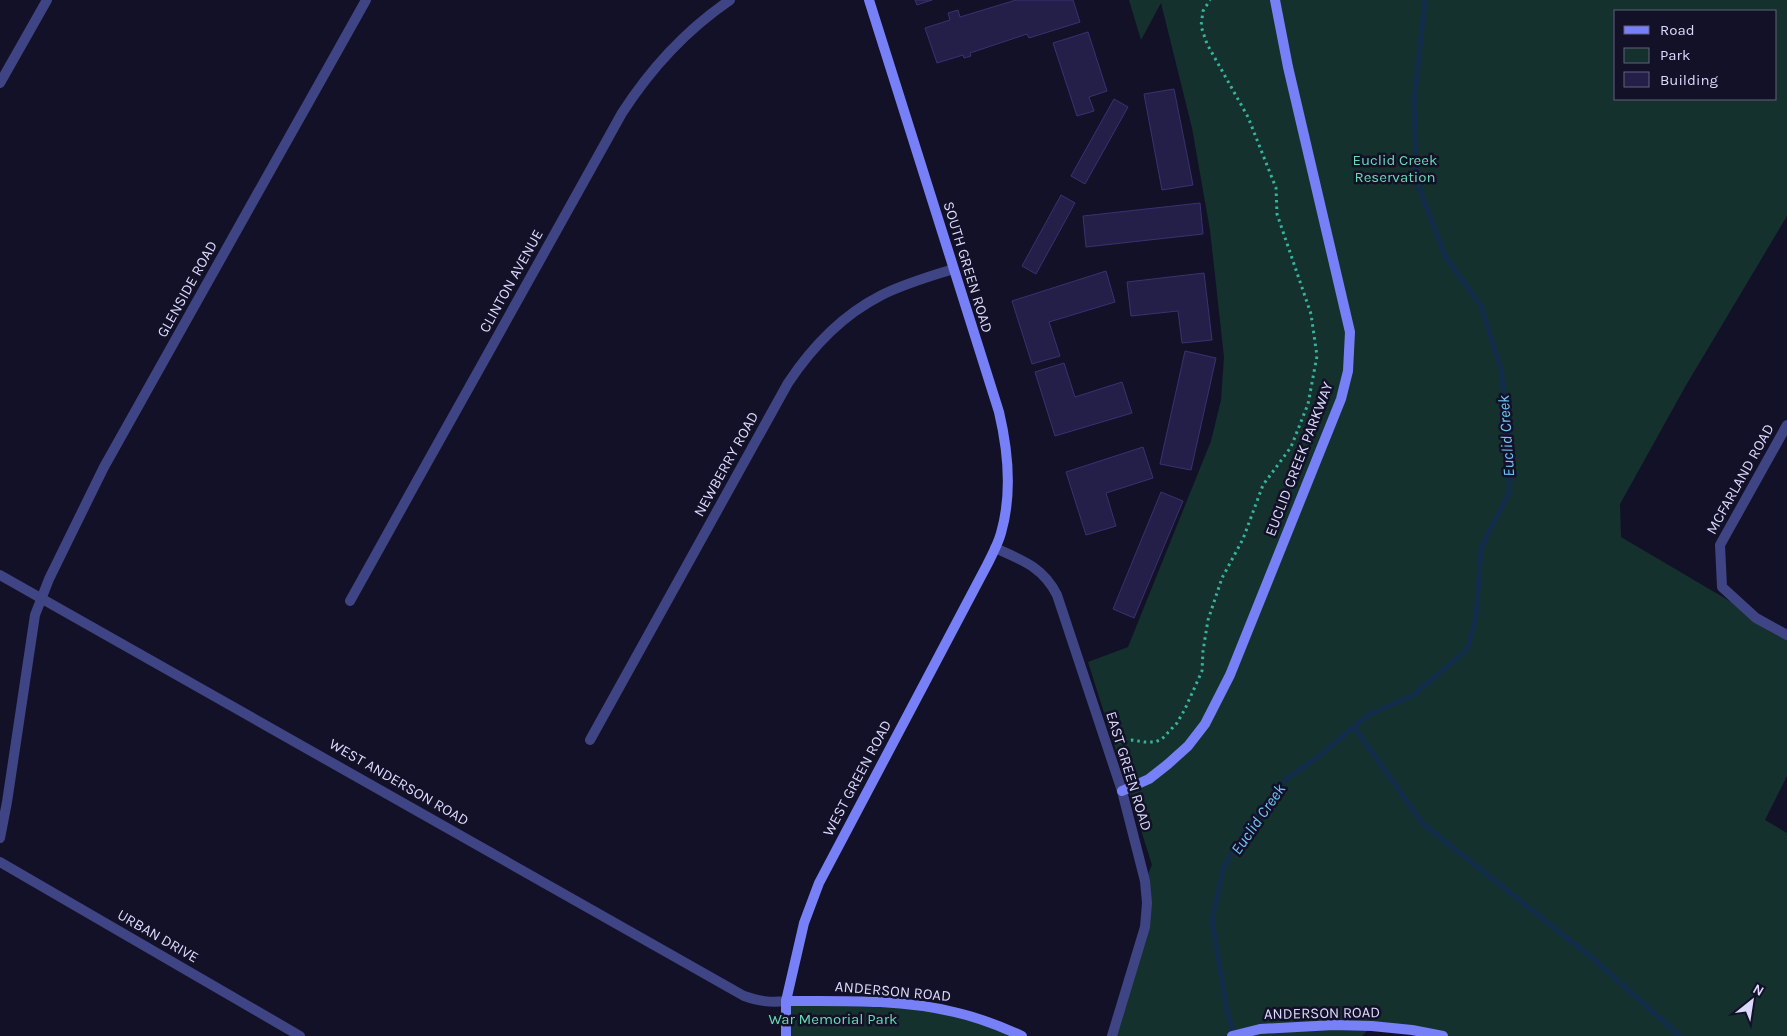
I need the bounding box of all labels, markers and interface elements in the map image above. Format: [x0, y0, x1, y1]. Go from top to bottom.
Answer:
legend [1614, 10, 1777, 100]
text: Road [1660, 21, 1695, 39]
text: Park [1660, 46, 1690, 64]
text: Building [1660, 71, 1718, 89]
park label: Euclid Creek Reservation [1353, 151, 1437, 186]
street label: SOUTH GREEN ROAD [939, 199, 997, 335]
street label: CLINTON AVENUE [475, 226, 547, 336]
street label: GLENSIDE ROAD [153, 237, 221, 341]
street label: EUCLID CREEK PARKWAY [1261, 378, 1337, 539]
water label: Euclid Creek [1494, 394, 1518, 477]
street label: NEWBERRY ROAD [690, 408, 762, 520]
street label: MCFARLAND ROAD [1702, 421, 1778, 537]
street label: EAST GREEN ROAD [1102, 709, 1156, 833]
street label: WEST GREEN ROAD [819, 717, 895, 839]
street label: WEST ANDERSON ROAD [326, 735, 472, 829]
water label: Euclid Creek [1227, 779, 1290, 858]
street label: URBAN DRIVE [114, 905, 202, 967]
north arrow [1727, 976, 1777, 1026]
street label: ANDERSON ROAD [834, 977, 952, 1005]
text: N [1750, 980, 1767, 1000]
street label: ANDERSON ROAD [1264, 1003, 1380, 1023]
park label: War Memorial Park [768, 1010, 898, 1028]

